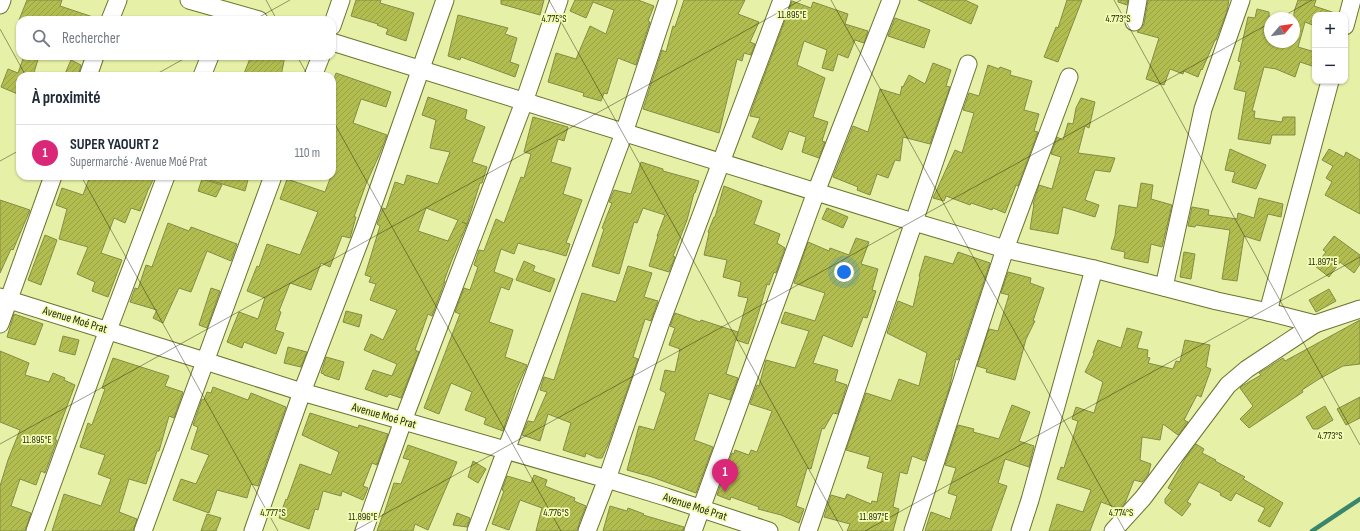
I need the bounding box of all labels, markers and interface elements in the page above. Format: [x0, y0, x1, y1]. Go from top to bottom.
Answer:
text: 11.895°E [777, 9, 807, 21]
north arrow [1264, 12, 1300, 48]
map controls [1312, 12, 1348, 84]
button: + [1312, 12, 1348, 48]
text: 4.775°S [541, 13, 567, 25]
text: 4.773°S [1105, 13, 1131, 25]
search box [16, 16, 336, 60]
icon: search [30, 27, 52, 49]
text: Rechercher [62, 29, 120, 48]
button: − [1312, 48, 1348, 84]
text: À proximité [32, 88, 100, 108]
text: SUPER YAOURT 2 [70, 135, 159, 154]
text: 1 [42, 145, 48, 161]
text: 110 m [295, 145, 320, 161]
text: Supermarché · Avenue Moé Prat [70, 154, 207, 170]
text: 11.897°E [1308, 256, 1338, 268]
your location [834, 262, 854, 282]
street label: Avenue Moé Prat [40, 303, 109, 337]
street label: Avenue Moé Prat [349, 399, 418, 432]
text: 4.773°S [1317, 430, 1343, 442]
text: 11.895°E [22, 434, 52, 446]
pin: 1 [712, 459, 738, 492]
street label: Avenue Moé Prat [660, 489, 729, 525]
text: 4.777°S [260, 507, 286, 519]
text: 4.776°S [543, 507, 569, 519]
text: 4.774°S [1109, 507, 1133, 519]
text: 11.896°E [348, 511, 378, 523]
text: 11.897°E [859, 511, 889, 523]

